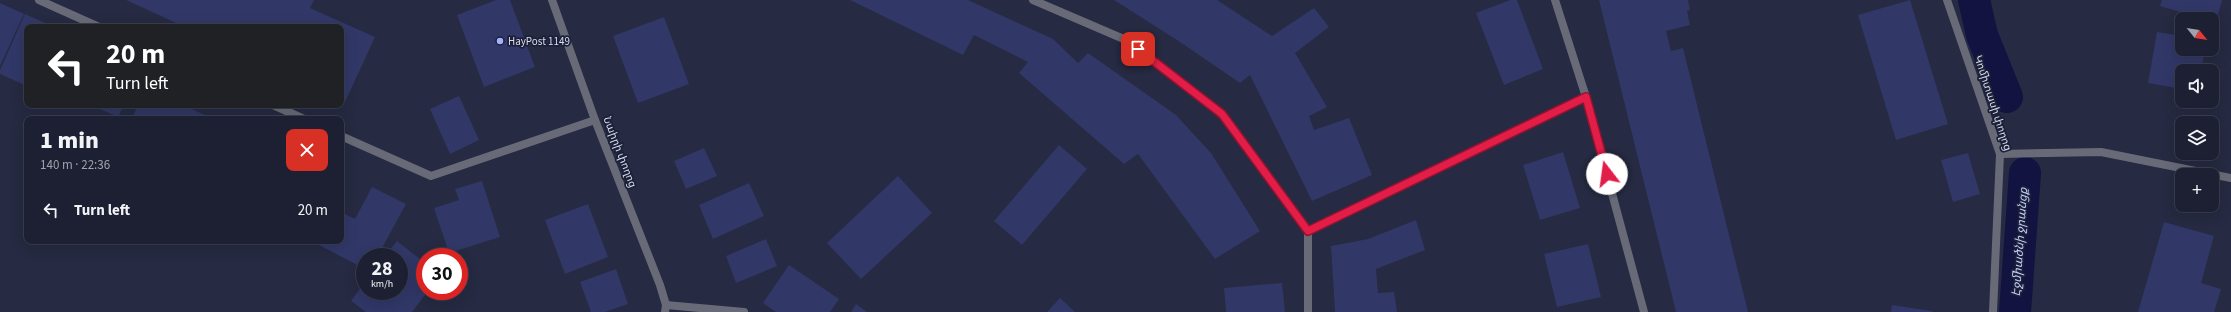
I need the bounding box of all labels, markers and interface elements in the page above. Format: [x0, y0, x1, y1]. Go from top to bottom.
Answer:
north arrow [2175, 12, 2219, 56]
map controls [2175, 12, 2219, 212]
pin [1121, 32, 1155, 66]
text: 20 m [106, 34, 165, 74]
place label: HayPost 1149 [508, 34, 570, 49]
marker: HayPost 1149 [495, 36, 505, 46]
icon: arrive [1127, 38, 1149, 60]
icon: left [40, 40, 92, 92]
street label: Կոմիտասի փողոց [1970, 53, 2016, 153]
button: sound [2175, 64, 2219, 108]
text: Turn left [106, 71, 168, 96]
street label: Նաիրի փողոց [600, 114, 640, 190]
button: layers [2175, 116, 2219, 160]
text: 1 min [40, 123, 99, 158]
button: close [286, 129, 328, 171]
position arrow [1586, 153, 1628, 195]
text: 140 m · 22:36 [40, 156, 110, 174]
button: + [2175, 168, 2219, 212]
water label: Էջմիածնի ջրանցք [2008, 186, 2032, 297]
icon: left [40, 199, 62, 221]
text: Turn left [74, 200, 130, 221]
text: 20 m [298, 200, 328, 221]
speed limit sign: 30 [416, 248, 468, 300]
text: 28 [371, 255, 393, 283]
text: km/h [371, 277, 393, 291]

